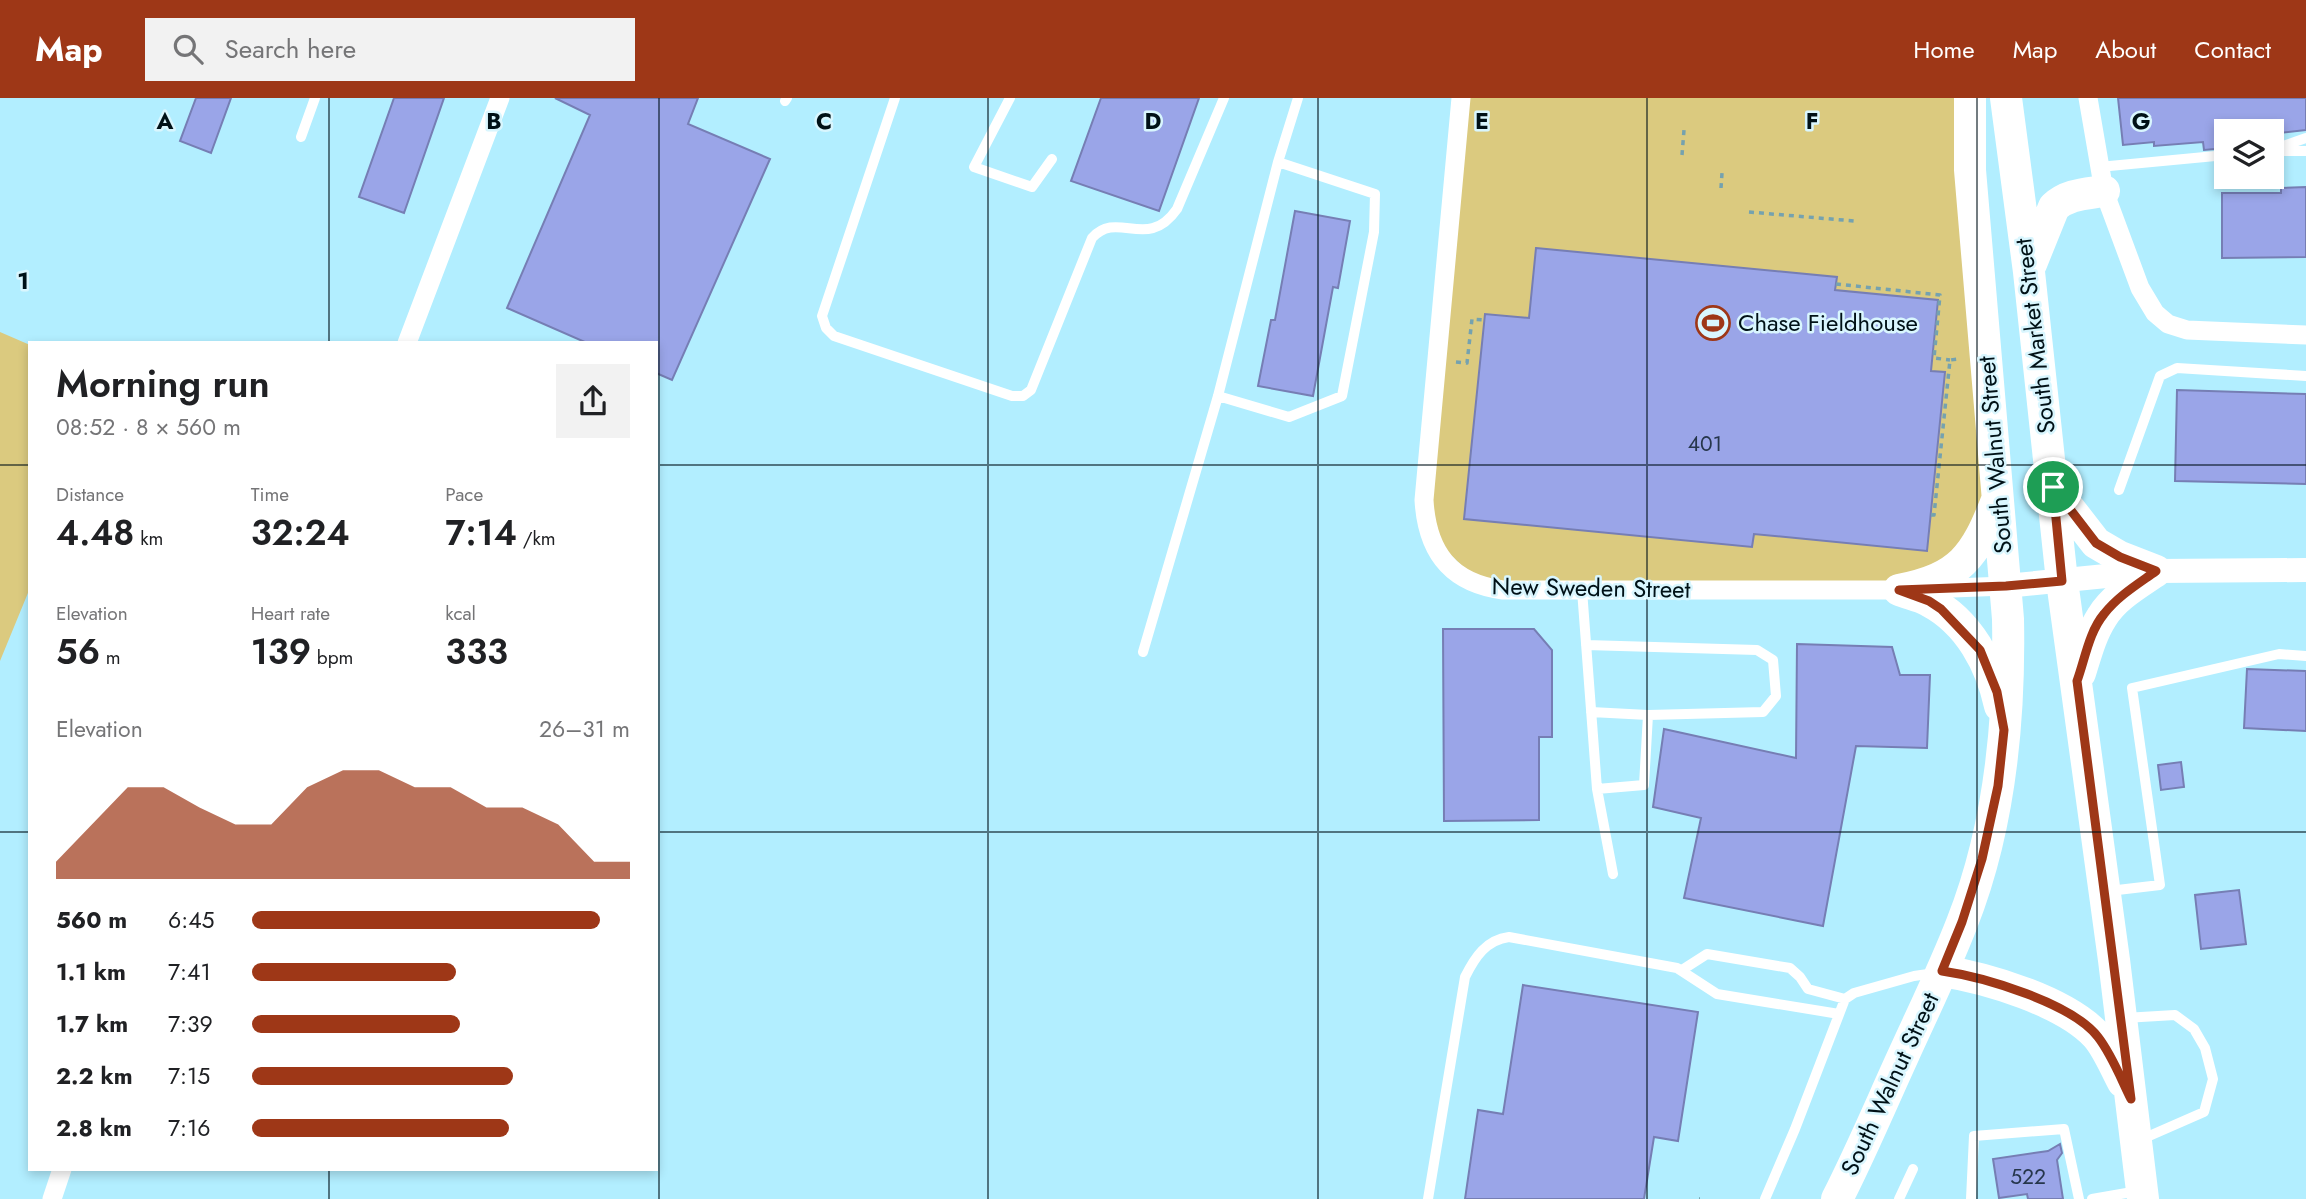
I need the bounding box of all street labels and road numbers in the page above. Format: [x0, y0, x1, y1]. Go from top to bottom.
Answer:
street label: South Market Street [2005, 236, 2064, 436]
street label: South Walnut Street [1968, 355, 2021, 555]
street label: New Sweden Street [1491, 568, 1691, 607]
street label: South Walnut Street [1832, 986, 1947, 1181]

